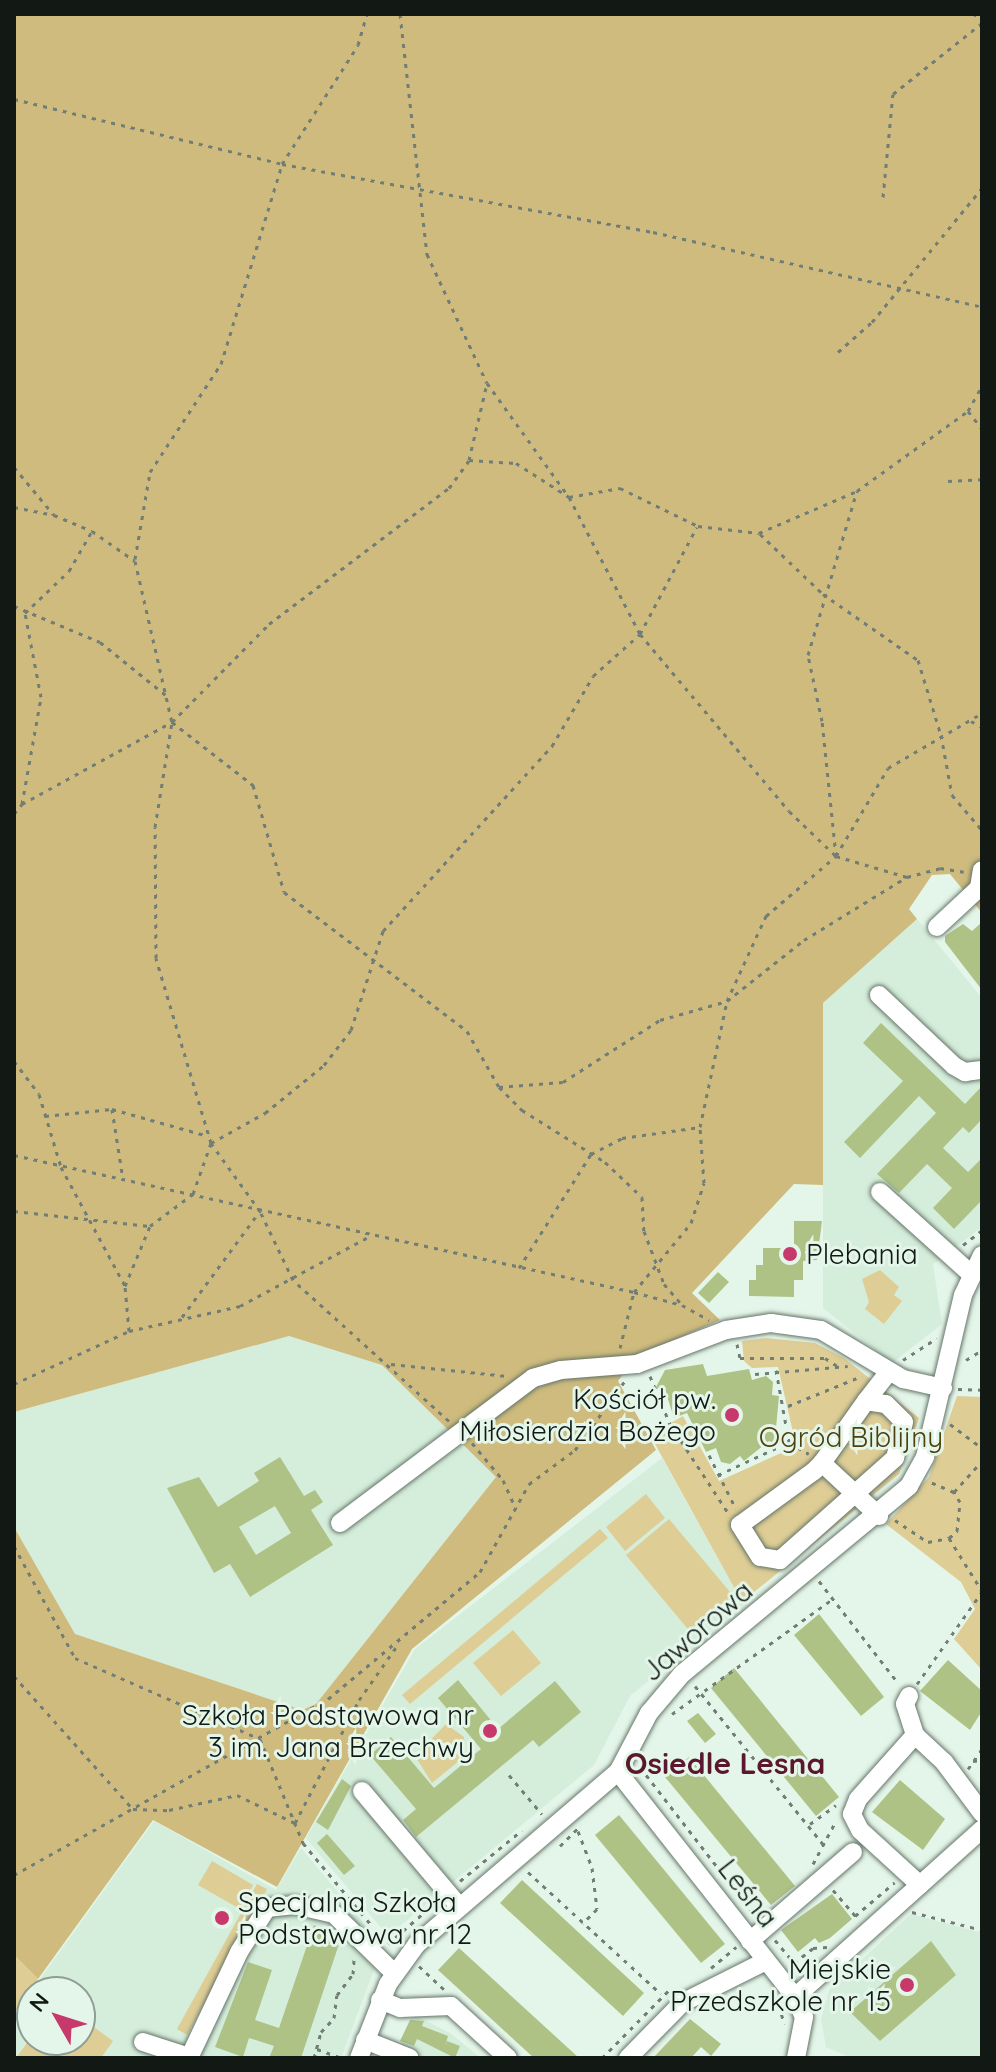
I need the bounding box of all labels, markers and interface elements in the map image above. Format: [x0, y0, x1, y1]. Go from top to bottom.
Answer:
place label: Plebania [806, 1237, 918, 1271]
marker: Plebania [781, 1245, 799, 1263]
place label: Kościół pw. Miłosierdzia Bożego [459, 1382, 716, 1448]
marker: Kościół pw. Miłosierdzia Bożego [723, 1406, 741, 1424]
park label: Ogród Biblijny [759, 1420, 943, 1454]
street label: Jaworowa [635, 1574, 759, 1688]
place label: Szkoła Podstawowa nr 3 im. Jana Brzechwy [182, 1698, 474, 1764]
marker: Szkoła Podstawowa nr 3 im. Jana Brzechwy [481, 1722, 499, 1740]
district label: Osiedle Lesna [625, 1745, 825, 1781]
street label: Leśna [711, 1852, 785, 1934]
place label: Specjalna Szkoła Podstawowa nr 12 [238, 1885, 472, 1951]
marker: Specjalna Szkoła Podstawowa nr 12 [213, 1909, 231, 1927]
place label: Miejskie Przedszkole nr 15 [670, 1952, 891, 2018]
north arrow [16, 1976, 96, 2056]
marker: Miejskie Przedszkole nr 15 [898, 1976, 916, 1994]
text: N [23, 1987, 55, 2017]

